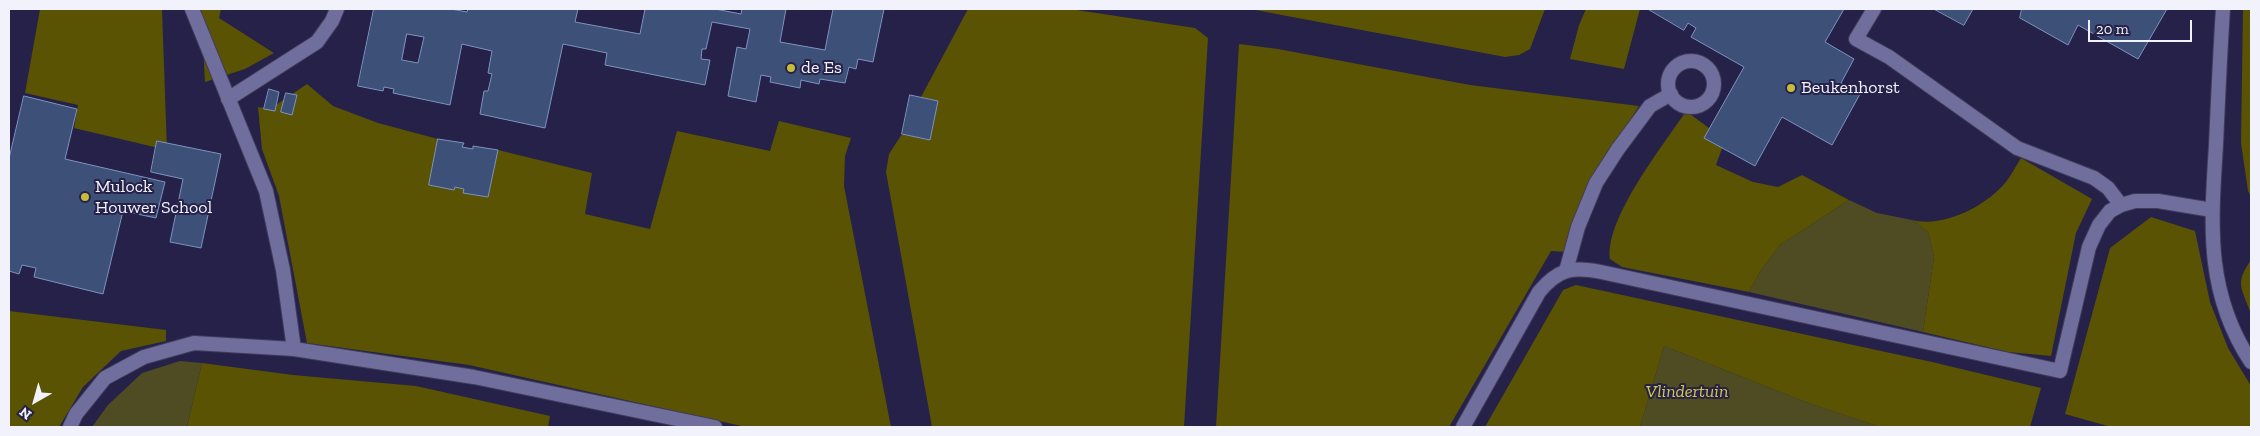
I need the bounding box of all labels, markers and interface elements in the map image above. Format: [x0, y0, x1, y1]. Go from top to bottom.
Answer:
scale bar [2090, 10, 2194, 42]
text: 20 m [2096, 20, 2129, 38]
place label: de Es [801, 57, 842, 79]
marker: de Es [785, 62, 797, 74]
place label: Beukenhorst [1801, 77, 1900, 99]
marker: Beukenhorst [1785, 82, 1797, 94]
place label: Mulock Houwer School [95, 176, 212, 218]
marker: Mulock Houwer School [79, 191, 91, 203]
north arrow [10, 376, 60, 426]
park label: Vlindertuin [1646, 381, 1728, 403]
text: N [16, 403, 35, 423]

